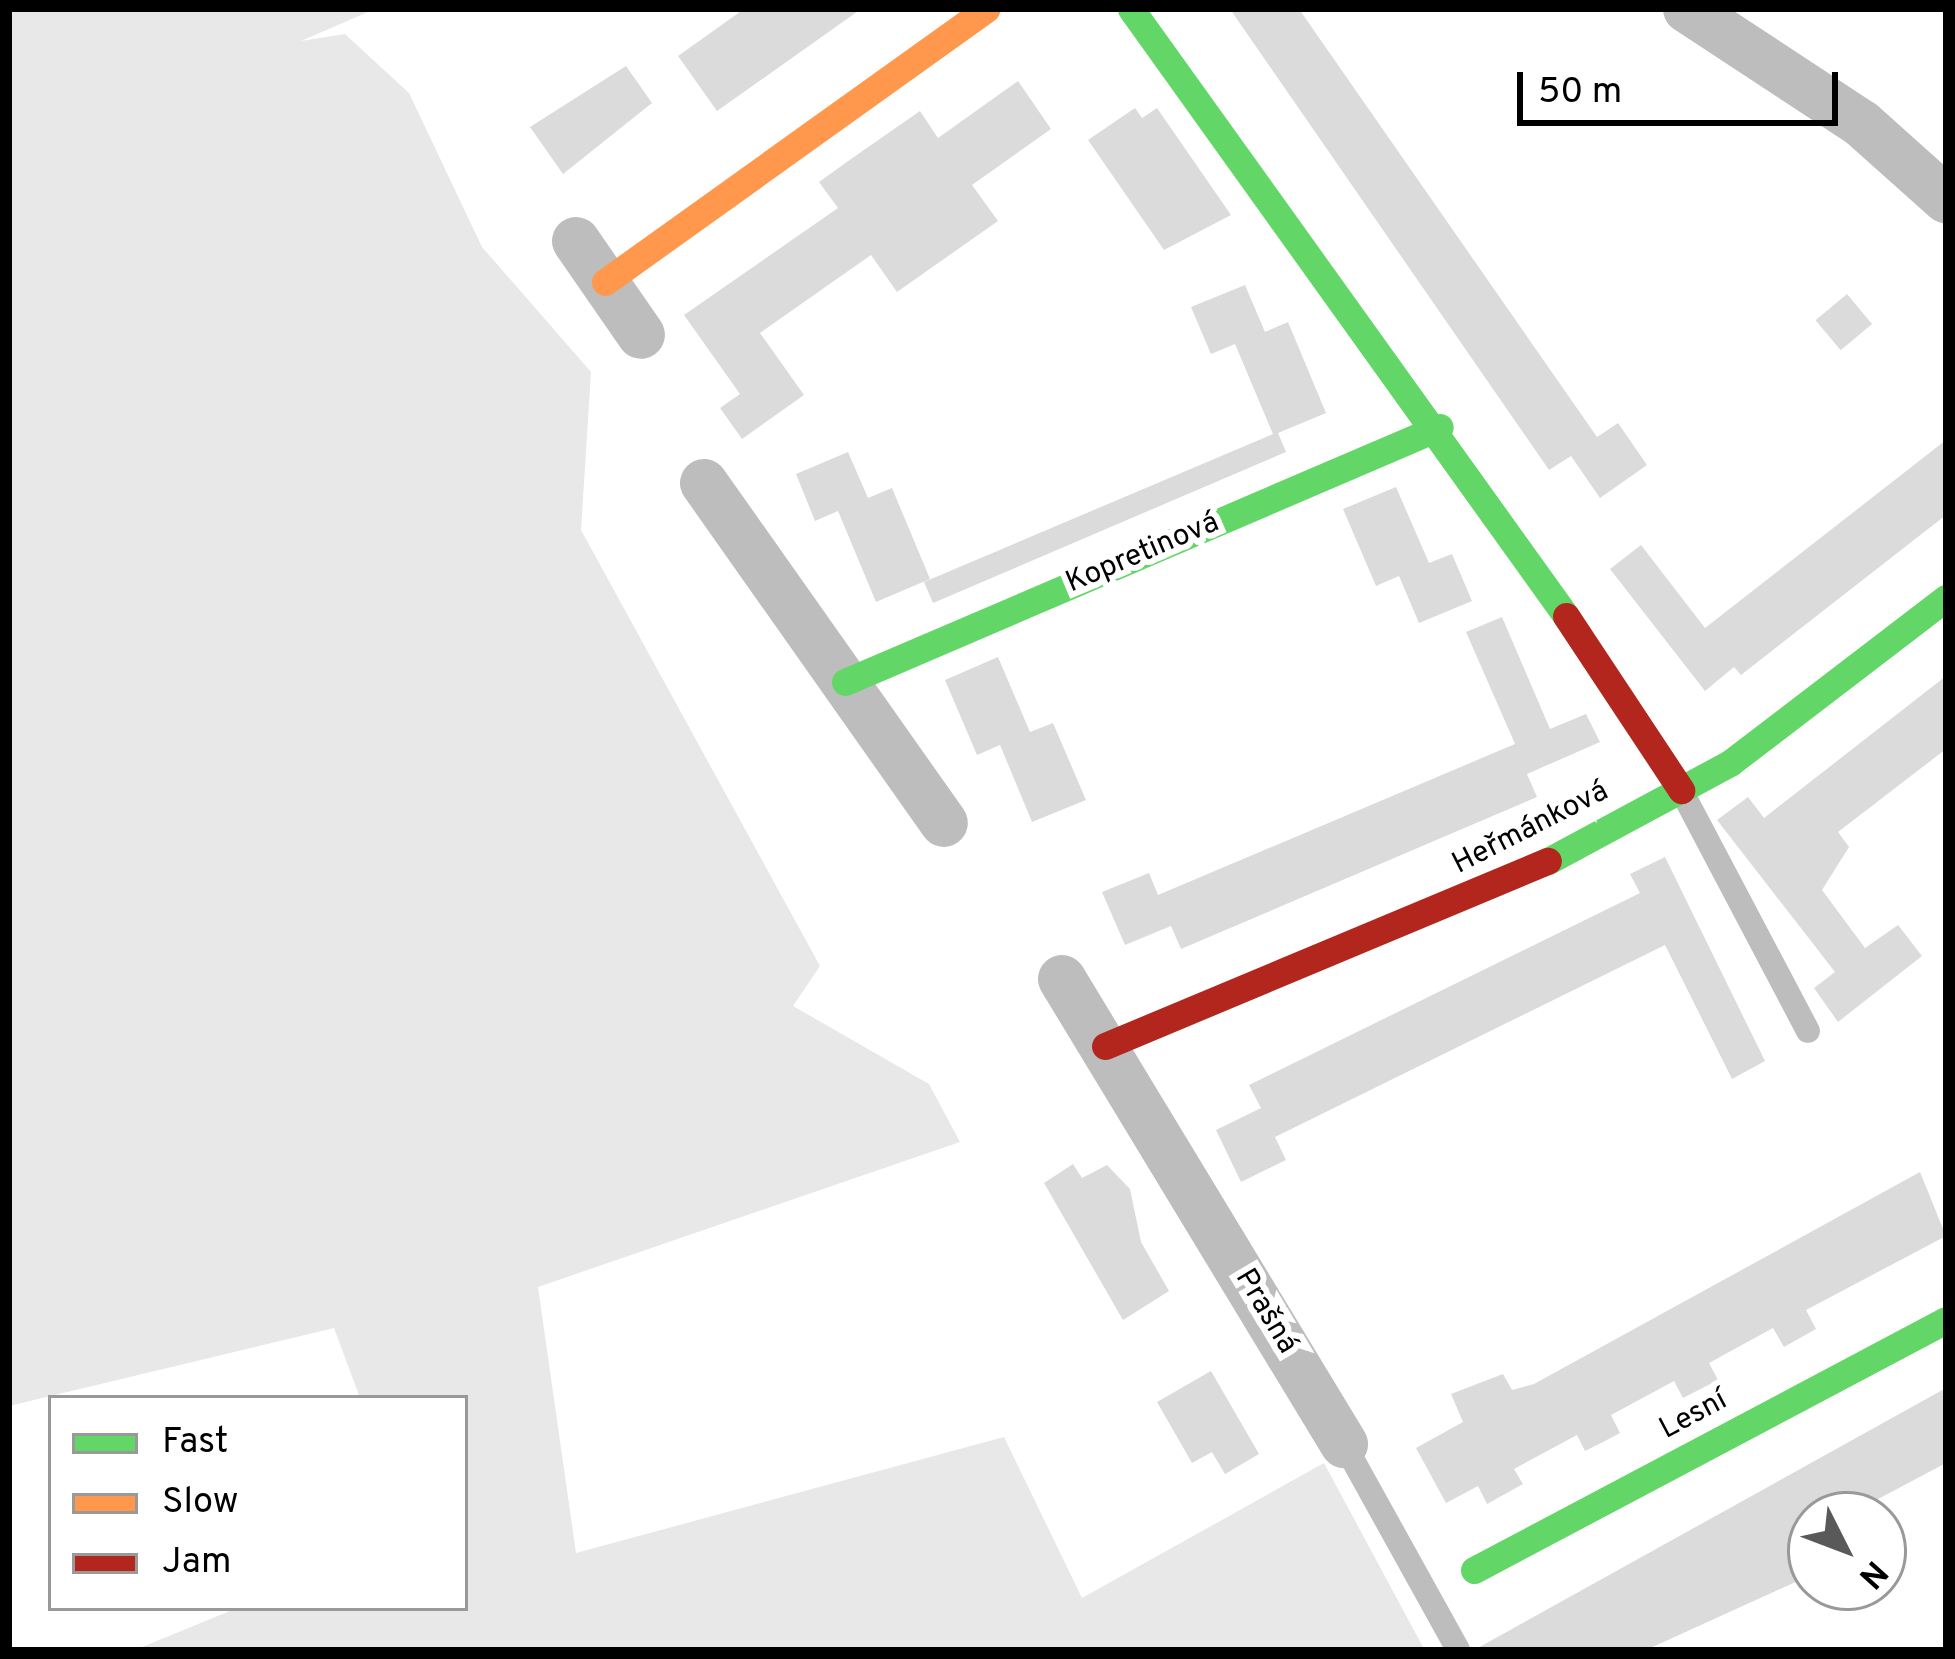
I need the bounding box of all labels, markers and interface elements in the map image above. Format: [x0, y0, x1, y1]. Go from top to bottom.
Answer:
scale bar [1523, 48, 1844, 122]
text: 50 m [1538, 70, 1622, 116]
street label: Kopretinová [1061, 506, 1225, 602]
street label: Heřmánková [1447, 774, 1615, 884]
street label: Prašná [1226, 1263, 1304, 1361]
street label: Lesní [1654, 1383, 1734, 1449]
legend [48, 1395, 468, 1611]
text: Fast [162, 1420, 228, 1466]
text: Slow [162, 1480, 238, 1526]
north arrow [1787, 1491, 1907, 1611]
text: Jam [162, 1540, 232, 1586]
text: N [1848, 1550, 1895, 1596]

